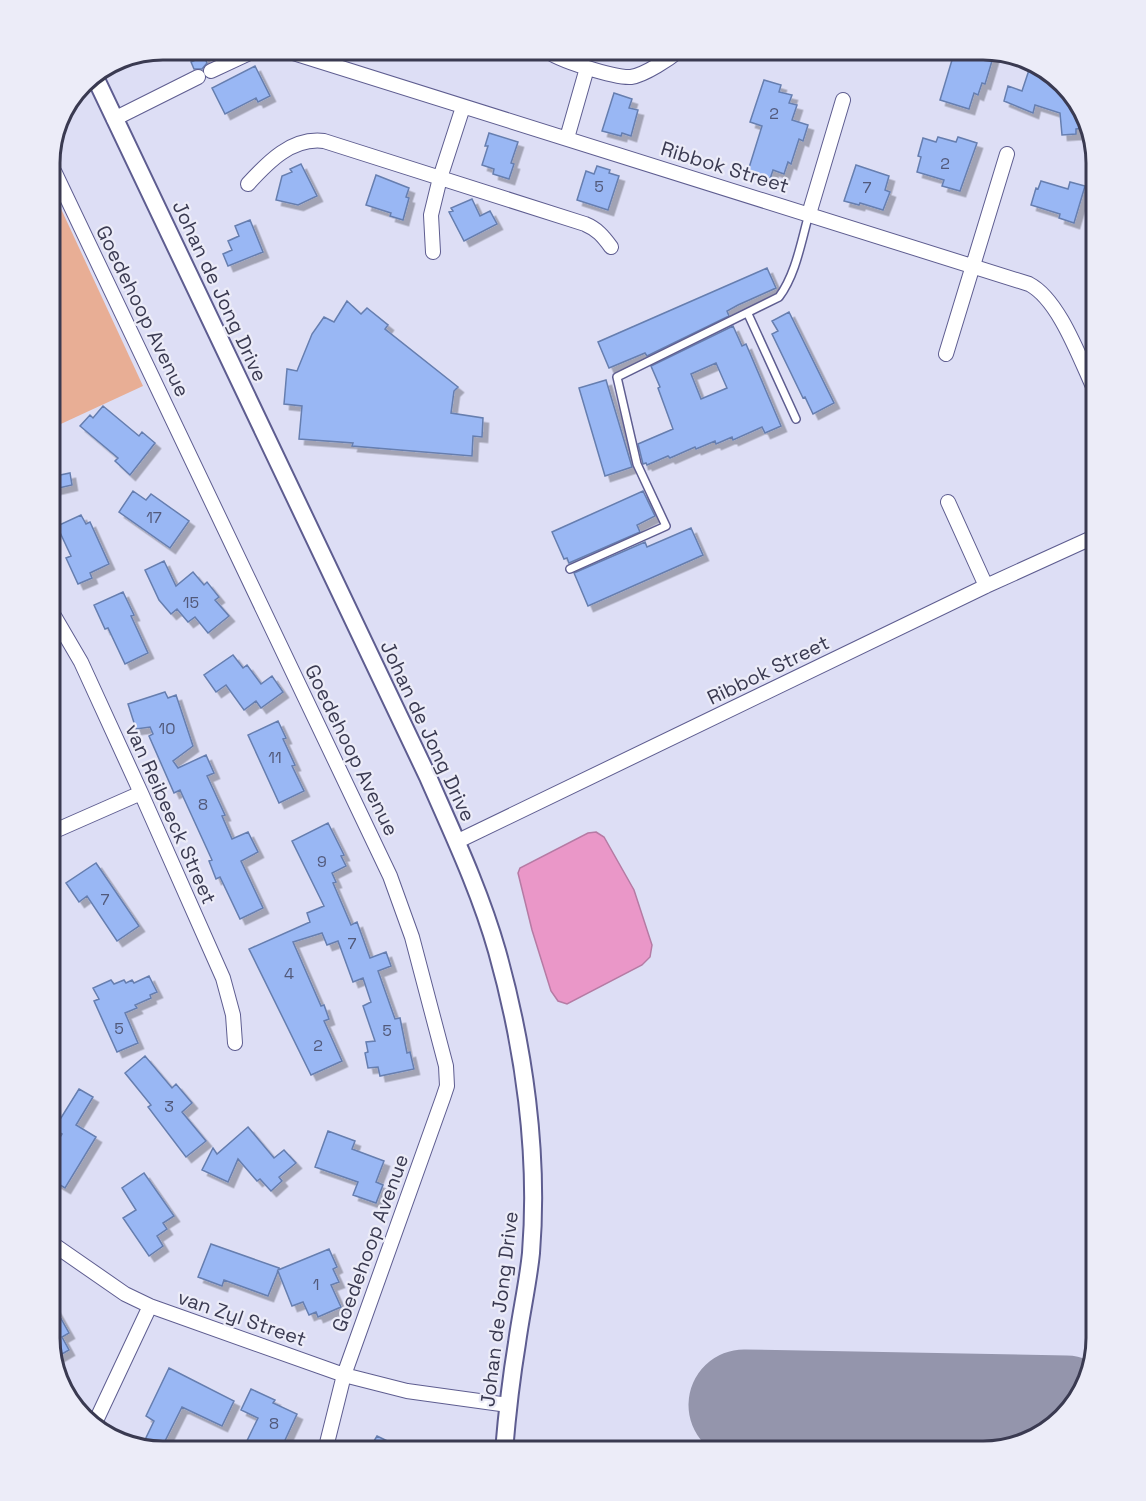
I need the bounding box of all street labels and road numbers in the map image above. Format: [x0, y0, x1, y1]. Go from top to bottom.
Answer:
street label: Ribbok Street [658, 135, 792, 199]
street label: Johan de Jong Drive [167, 196, 273, 386]
street label: Goedehoop Avenue [90, 221, 196, 401]
street label: Ribbok Street [703, 629, 833, 711]
street label: Johan de Jong Drive [375, 636, 481, 826]
street label: Goedehoop Avenue [299, 660, 405, 840]
street label: van Reibeeck Street [120, 720, 222, 908]
street label: Goedehoop Avenue [326, 1150, 414, 1336]
street label: Johan de Jong Drive [474, 1210, 524, 1408]
street label: van Zyl Street [174, 1284, 310, 1352]

